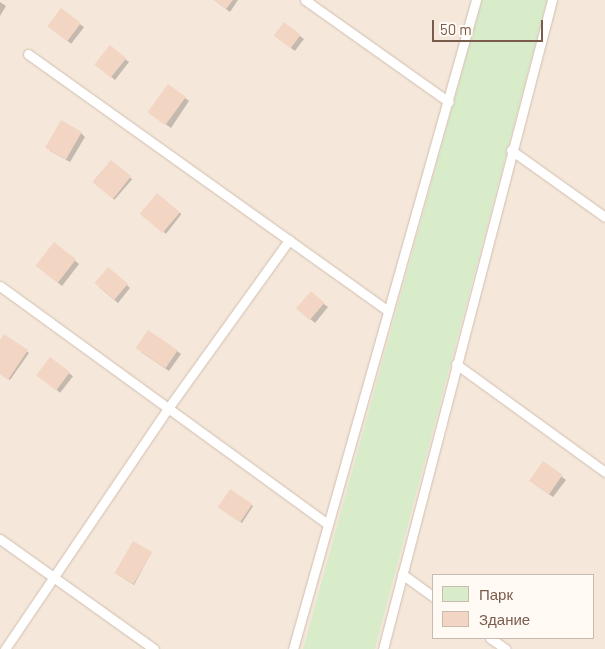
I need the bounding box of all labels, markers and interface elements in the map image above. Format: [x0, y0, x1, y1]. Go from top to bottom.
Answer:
scale bar [435, 10, 546, 42]
text: 50 m [440, 20, 472, 38]
legend [432, 574, 595, 639]
text: Парк [479, 585, 513, 603]
text: Здание [479, 610, 530, 628]

